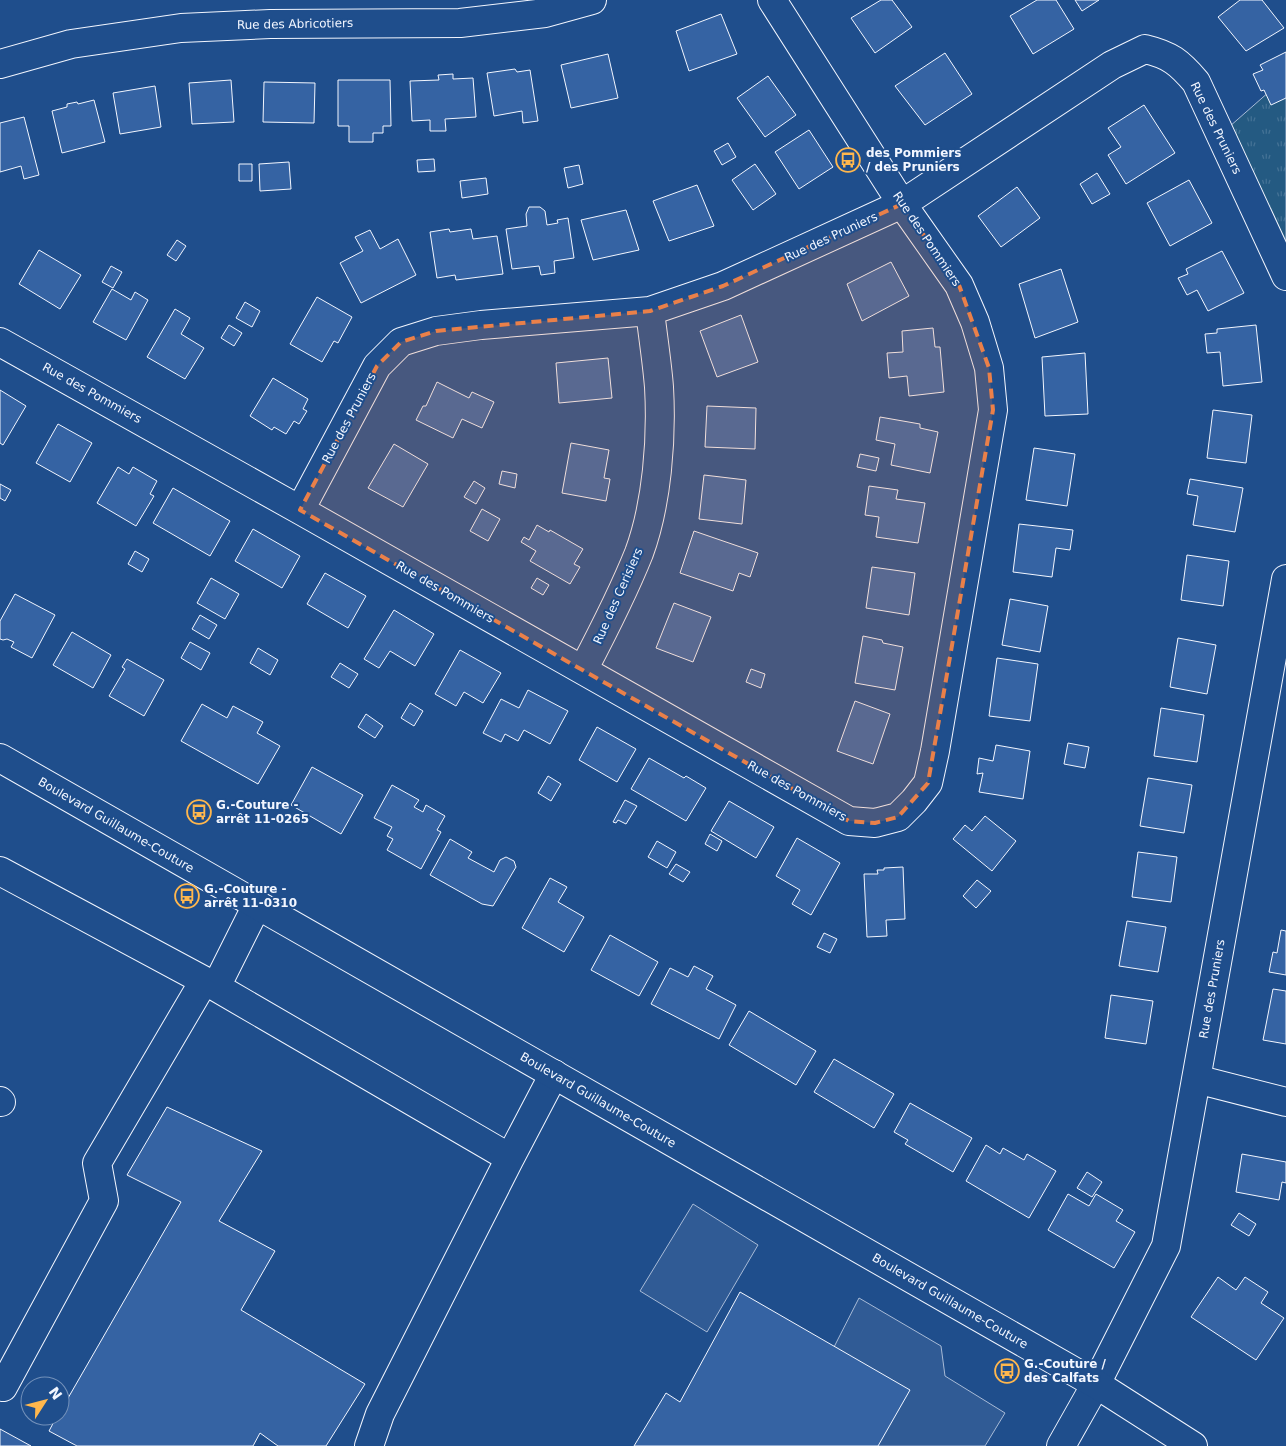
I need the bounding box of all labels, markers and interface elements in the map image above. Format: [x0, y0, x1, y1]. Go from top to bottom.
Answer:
street label: Rue des Abricotiers [237, 16, 353, 32]
street label: Rue des Pruniers [1188, 80, 1244, 176]
place label: des Pommiers / des Pruniers [866, 146, 961, 174]
bus stop icon: des Pommiers / des Pruniers [835, 147, 861, 173]
street label: Rue des Pommiers [890, 189, 964, 289]
street label: Rue des Pruniers [782, 209, 880, 265]
street label: Rue des Pommiers [40, 360, 144, 426]
street label: Rue des Pruniers [319, 370, 379, 466]
street label: Rue des Cerisiers [590, 546, 646, 646]
street label: Rue des Pommiers [393, 558, 497, 626]
street label: Rue des Pommiers [745, 758, 849, 824]
street label: Boulevard Guillaume-Couture [36, 775, 196, 875]
place label: G.-Couture - arrêt 11-0265 [216, 798, 309, 826]
bus stop icon: G.-Couture - arrêt 11-0265 [186, 799, 212, 825]
place label: G.-Couture - arrêt 11-0310 [204, 882, 297, 910]
bus stop icon: G.-Couture - arrêt 11-0310 [174, 883, 200, 909]
street label: Rue des Pruniers [1196, 938, 1228, 1040]
street label: Boulevard Guillaume-Couture [518, 1050, 678, 1150]
street label: Boulevard Guillaume-Couture [870, 1251, 1030, 1351]
place label: G.-Couture / des Calfats [1024, 1357, 1106, 1385]
bus stop icon: G.-Couture / des Calfats [994, 1358, 1020, 1384]
north arrow [20, 1376, 70, 1426]
text: N [46, 1384, 65, 1403]

